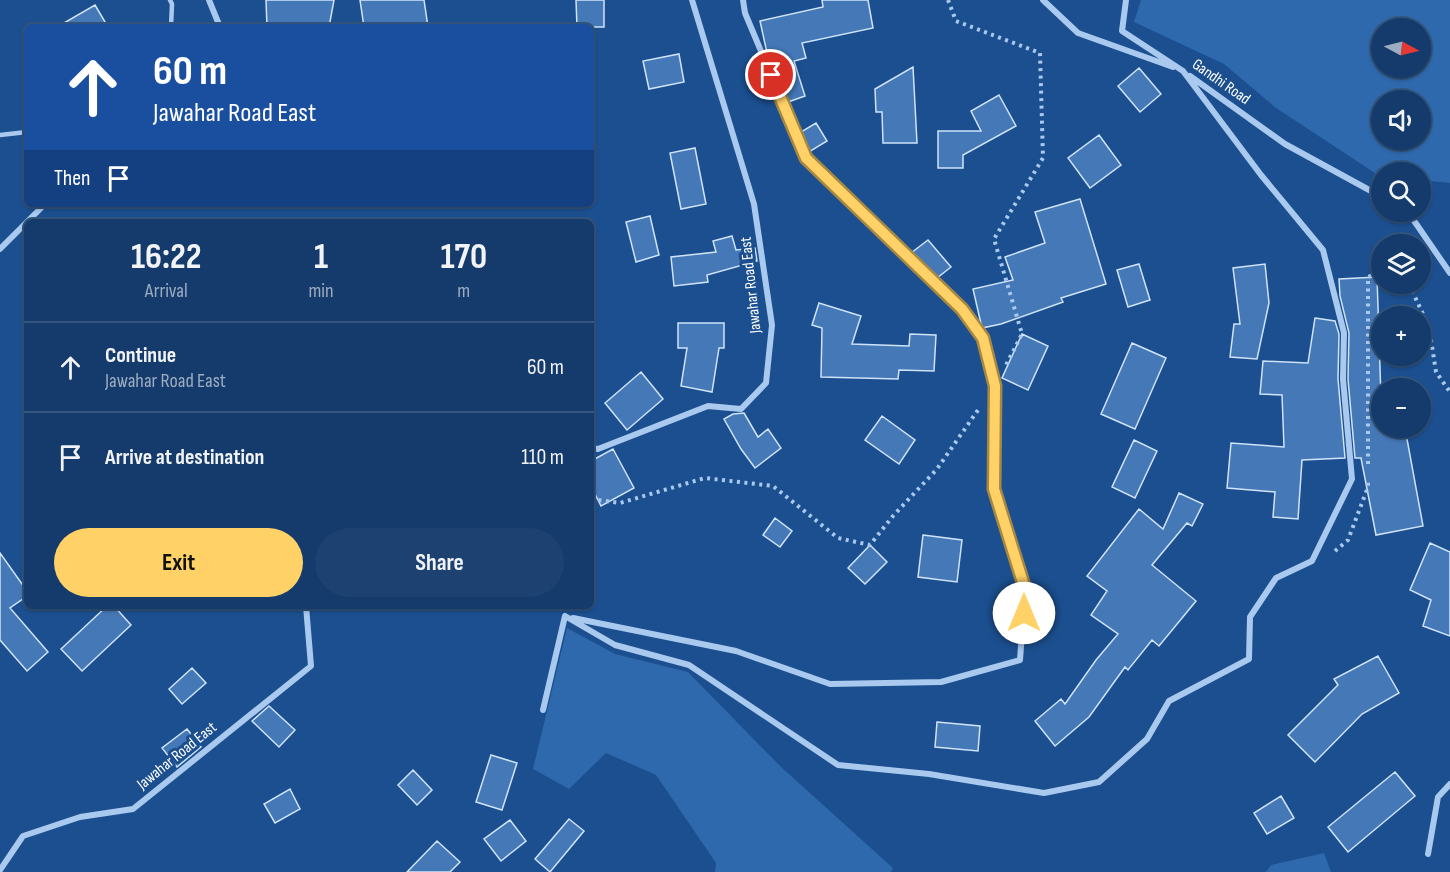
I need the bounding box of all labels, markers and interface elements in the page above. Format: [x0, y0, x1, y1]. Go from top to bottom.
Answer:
north arrow [1371, 18, 1431, 78]
map controls [1371, 18, 1431, 438]
text: 60 m [153, 46, 227, 97]
icon: ahead [54, 48, 132, 126]
pin [745, 49, 796, 100]
street label: Gandhi Road [1188, 55, 1254, 109]
icon: arrive [754, 58, 787, 91]
button: sound [1371, 90, 1431, 150]
text: Jawahar Road East [153, 97, 316, 129]
icon: arrive [102, 162, 135, 195]
button: search [1371, 162, 1431, 222]
text: Then [54, 165, 90, 192]
button: layers [1371, 234, 1431, 294]
text: 16:22 [131, 236, 202, 279]
text: 1 [314, 236, 328, 279]
text: 170 [441, 236, 487, 279]
street label: Jawahar Road East [736, 236, 766, 335]
text: Arrival [145, 279, 188, 303]
text: min [308, 279, 334, 303]
text: m [457, 279, 470, 303]
button: + [1371, 306, 1431, 366]
text: Continue [105, 342, 176, 369]
icon: ahead [54, 351, 87, 384]
text: 60 m [527, 354, 564, 381]
text: Jawahar Road East [105, 369, 226, 393]
button: − [1371, 378, 1431, 438]
icon: arrive [54, 441, 87, 474]
text: Arrive at destination [105, 444, 264, 471]
text: 110 m [521, 444, 564, 471]
button: Exit [54, 528, 303, 597]
button: Share [315, 528, 564, 597]
position arrow [992, 581, 1056, 645]
street label: Jawahar Road East [133, 718, 221, 794]

